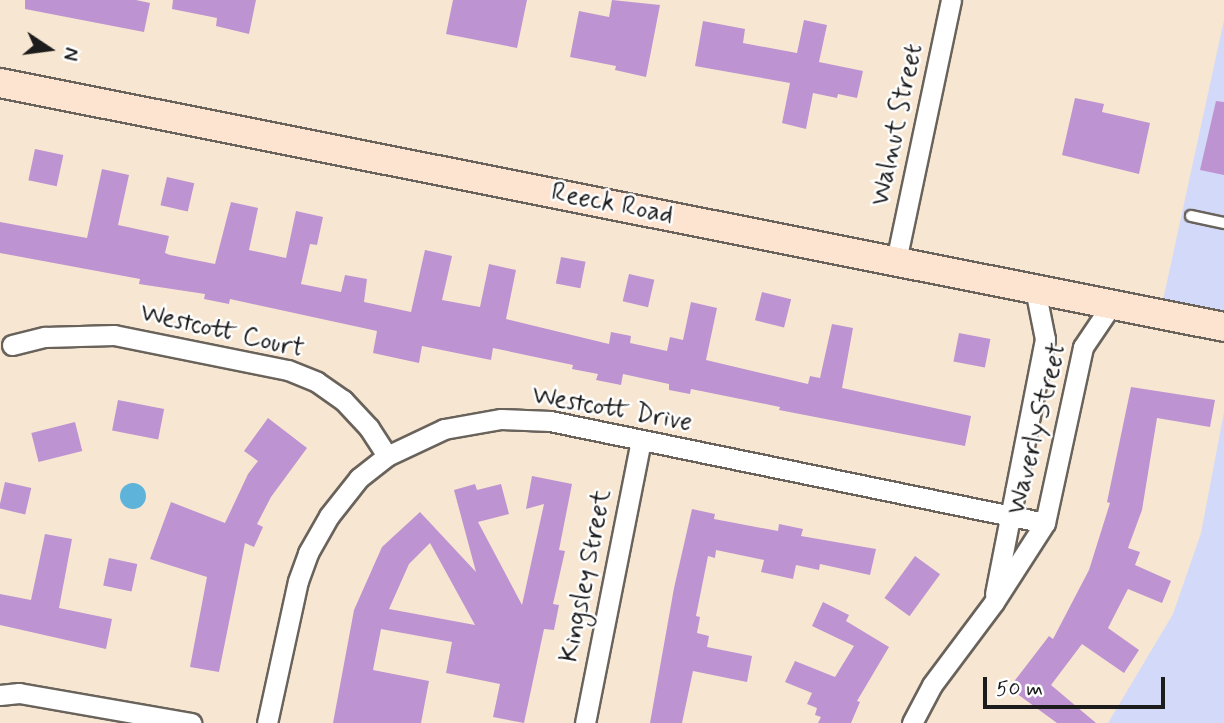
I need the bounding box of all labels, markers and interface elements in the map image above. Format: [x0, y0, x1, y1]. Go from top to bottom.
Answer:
north arrow [14, 14, 84, 84]
street label: Walnut Street [865, 39, 931, 211]
text: N [56, 45, 84, 63]
street label: Reeck Road [548, 178, 676, 232]
street label: Westcott Court [137, 298, 307, 366]
street label: Waverly Street [1002, 340, 1074, 518]
street label: Westcott Drive [529, 381, 695, 439]
street label: Kingsley Street [555, 487, 619, 665]
scale bar [986, 664, 1168, 708]
text: 50 m [996, 675, 1043, 703]

